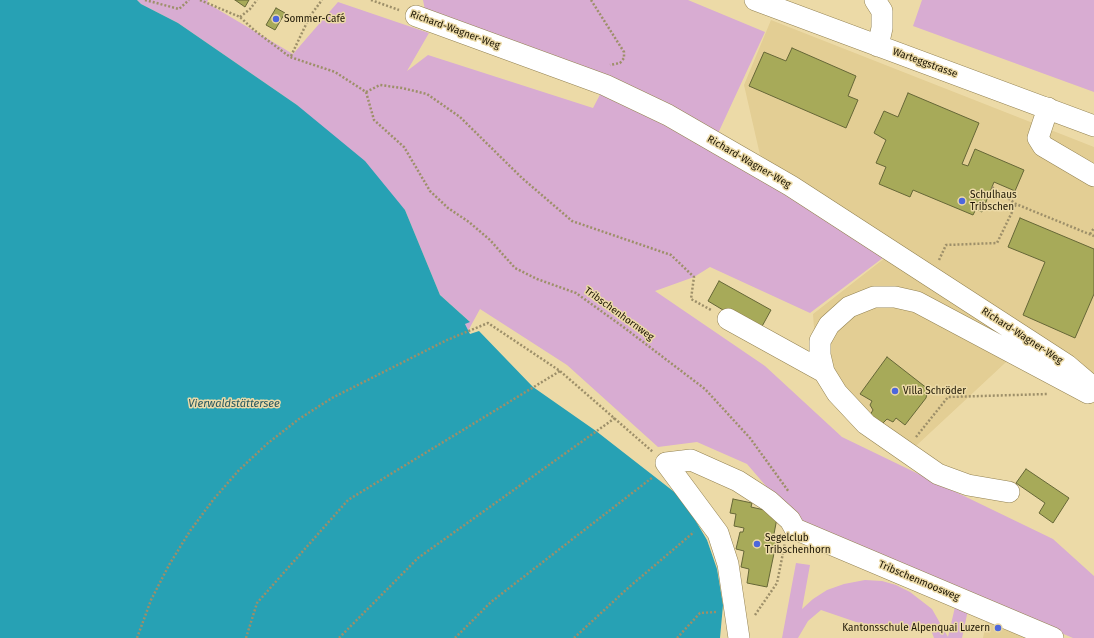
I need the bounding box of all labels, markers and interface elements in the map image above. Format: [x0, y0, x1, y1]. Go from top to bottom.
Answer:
street label: Richard-Wagner-Weg [408, 8, 502, 52]
place label: Sommer-Café [284, 13, 345, 25]
marker: Sommer-Café [271, 14, 281, 24]
street label: Warteggstrasse [891, 46, 959, 80]
street label: Richard-Wagner-Weg [705, 133, 793, 191]
place label: Schulhaus Tribschen [970, 189, 1017, 212]
marker: Schulhaus Tribschen [957, 196, 967, 206]
street label: Tribschenhornweg [582, 285, 656, 343]
street label: Richard-Wagner-Weg [979, 305, 1065, 367]
place label: Villa Schröder [903, 385, 966, 397]
marker: Villa Schröder [890, 386, 900, 396]
water label: Vierwaldstättersee [188, 397, 280, 411]
place label: Segelclub Tribschenhorn [765, 532, 831, 556]
marker: Segelclub Tribschenhorn [752, 539, 762, 549]
street label: Tribschenmoosweg [877, 559, 961, 603]
place label: Kantonsschule Alpenquai Luzern [842, 622, 990, 634]
marker: Kantonsschule Alpenquai Luzern [993, 623, 1003, 633]

